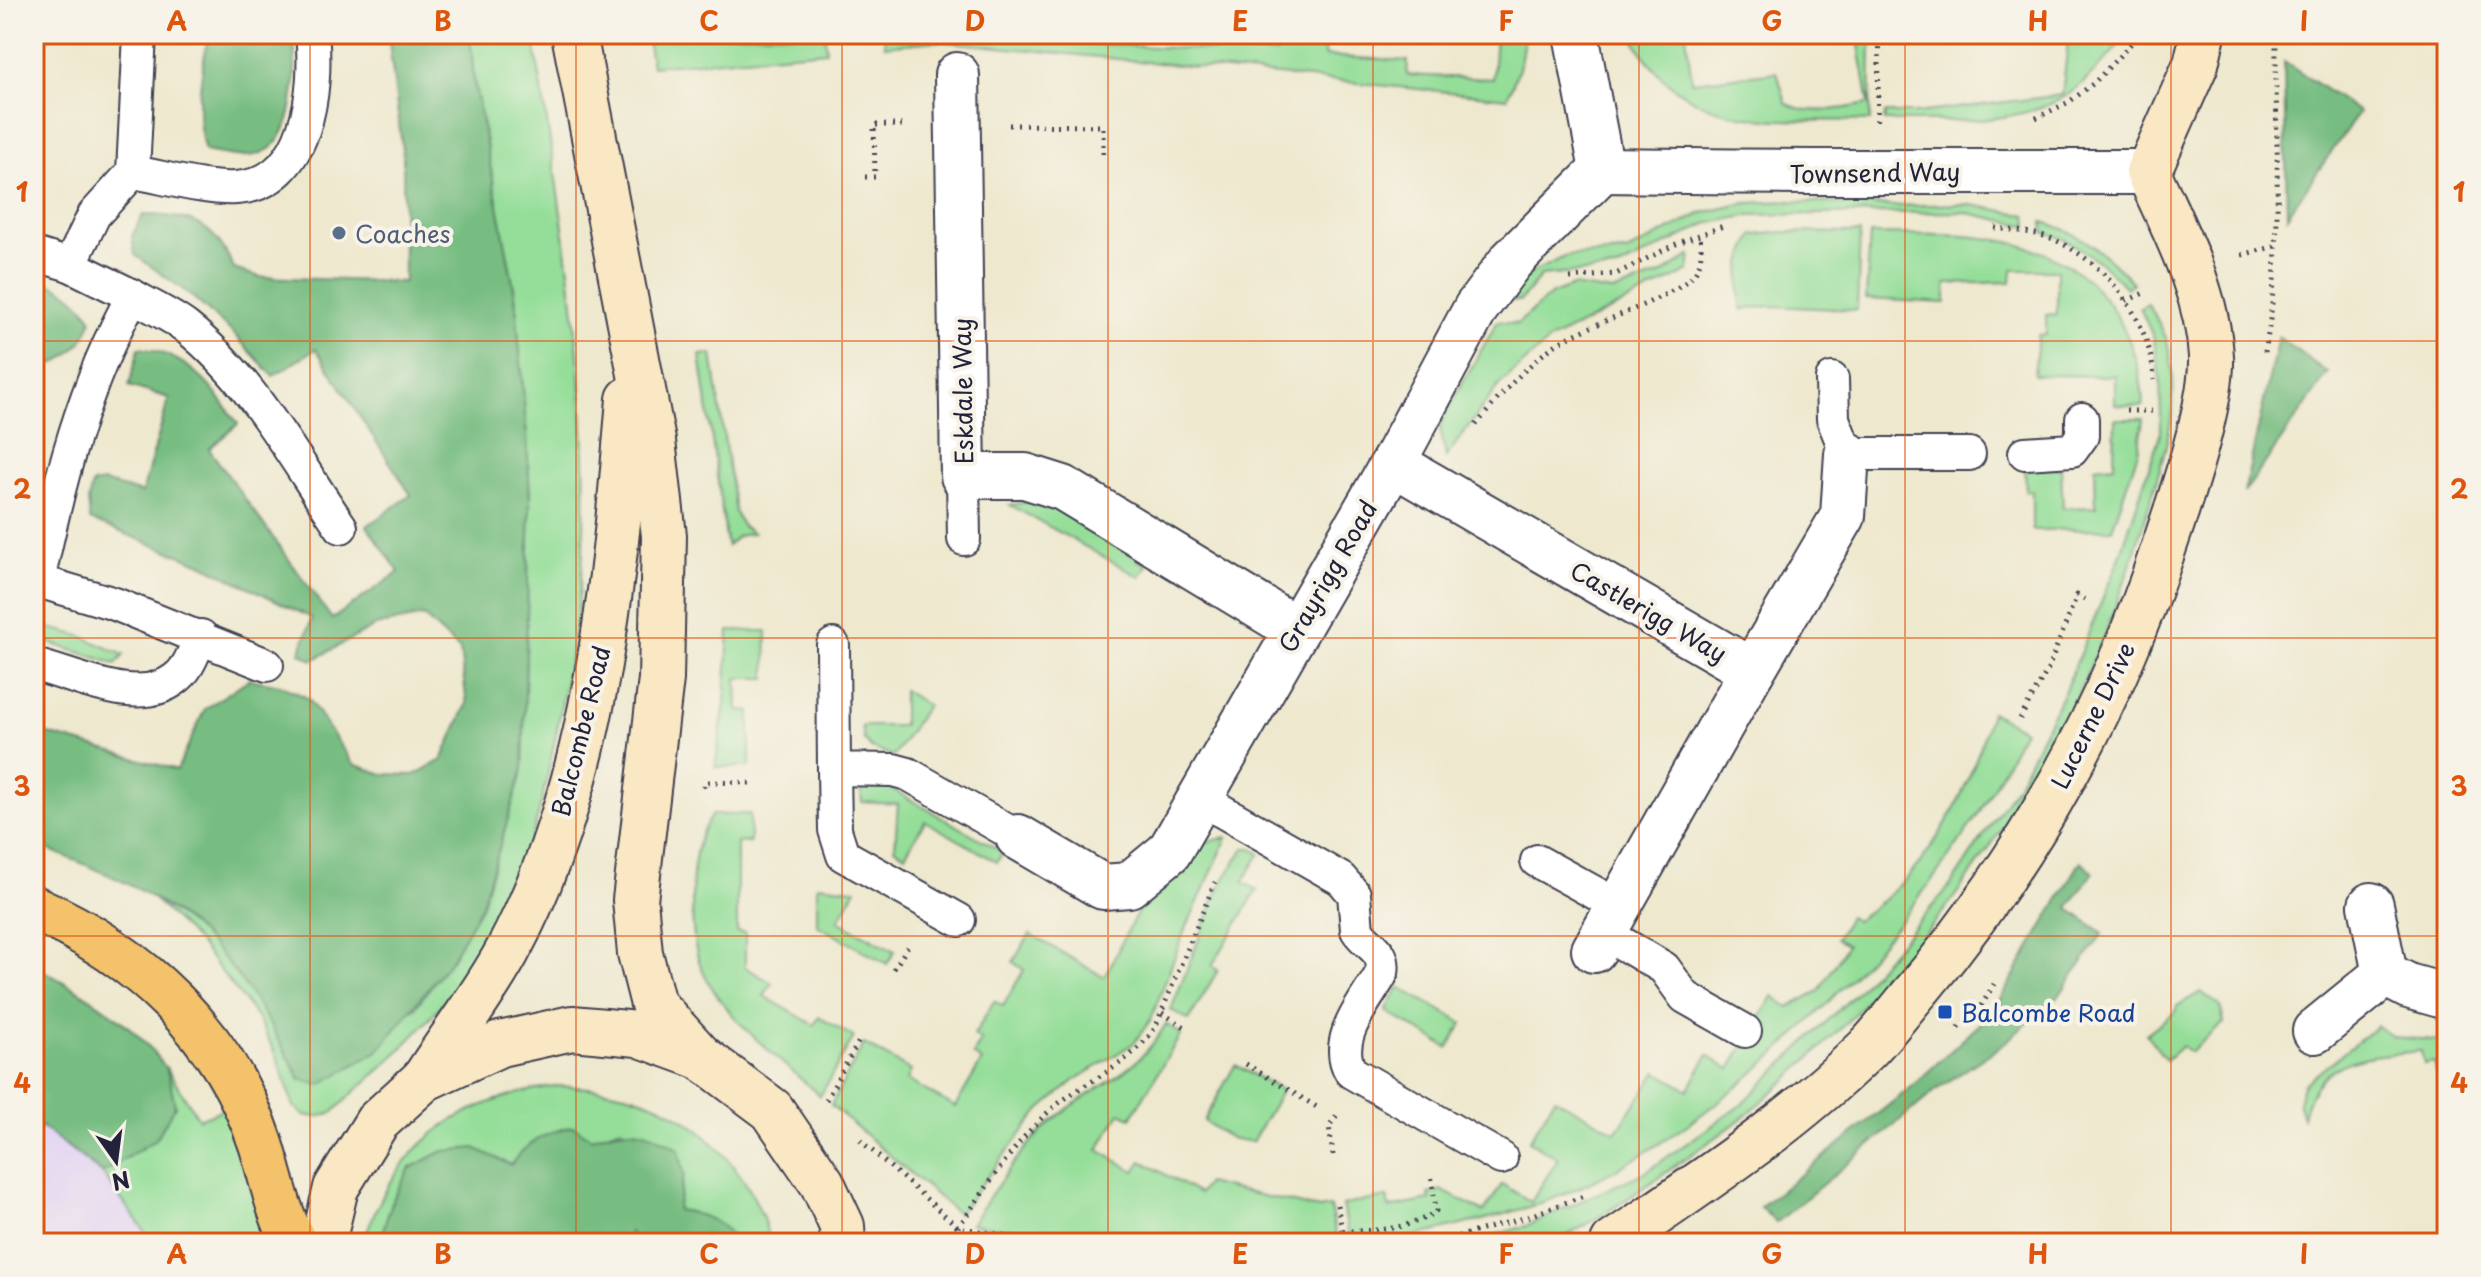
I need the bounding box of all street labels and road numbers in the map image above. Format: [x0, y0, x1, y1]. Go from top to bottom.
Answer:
street label: Townsend Way [1789, 153, 1961, 191]
street label: Eskdale Way [943, 318, 981, 464]
street label: Grayrigg Road [1269, 493, 1385, 659]
street label: Castlerigg Way [1564, 551, 1734, 671]
street label: Lucerne Drive [2041, 635, 2143, 795]
street label: Balcombe Road [541, 642, 619, 820]

